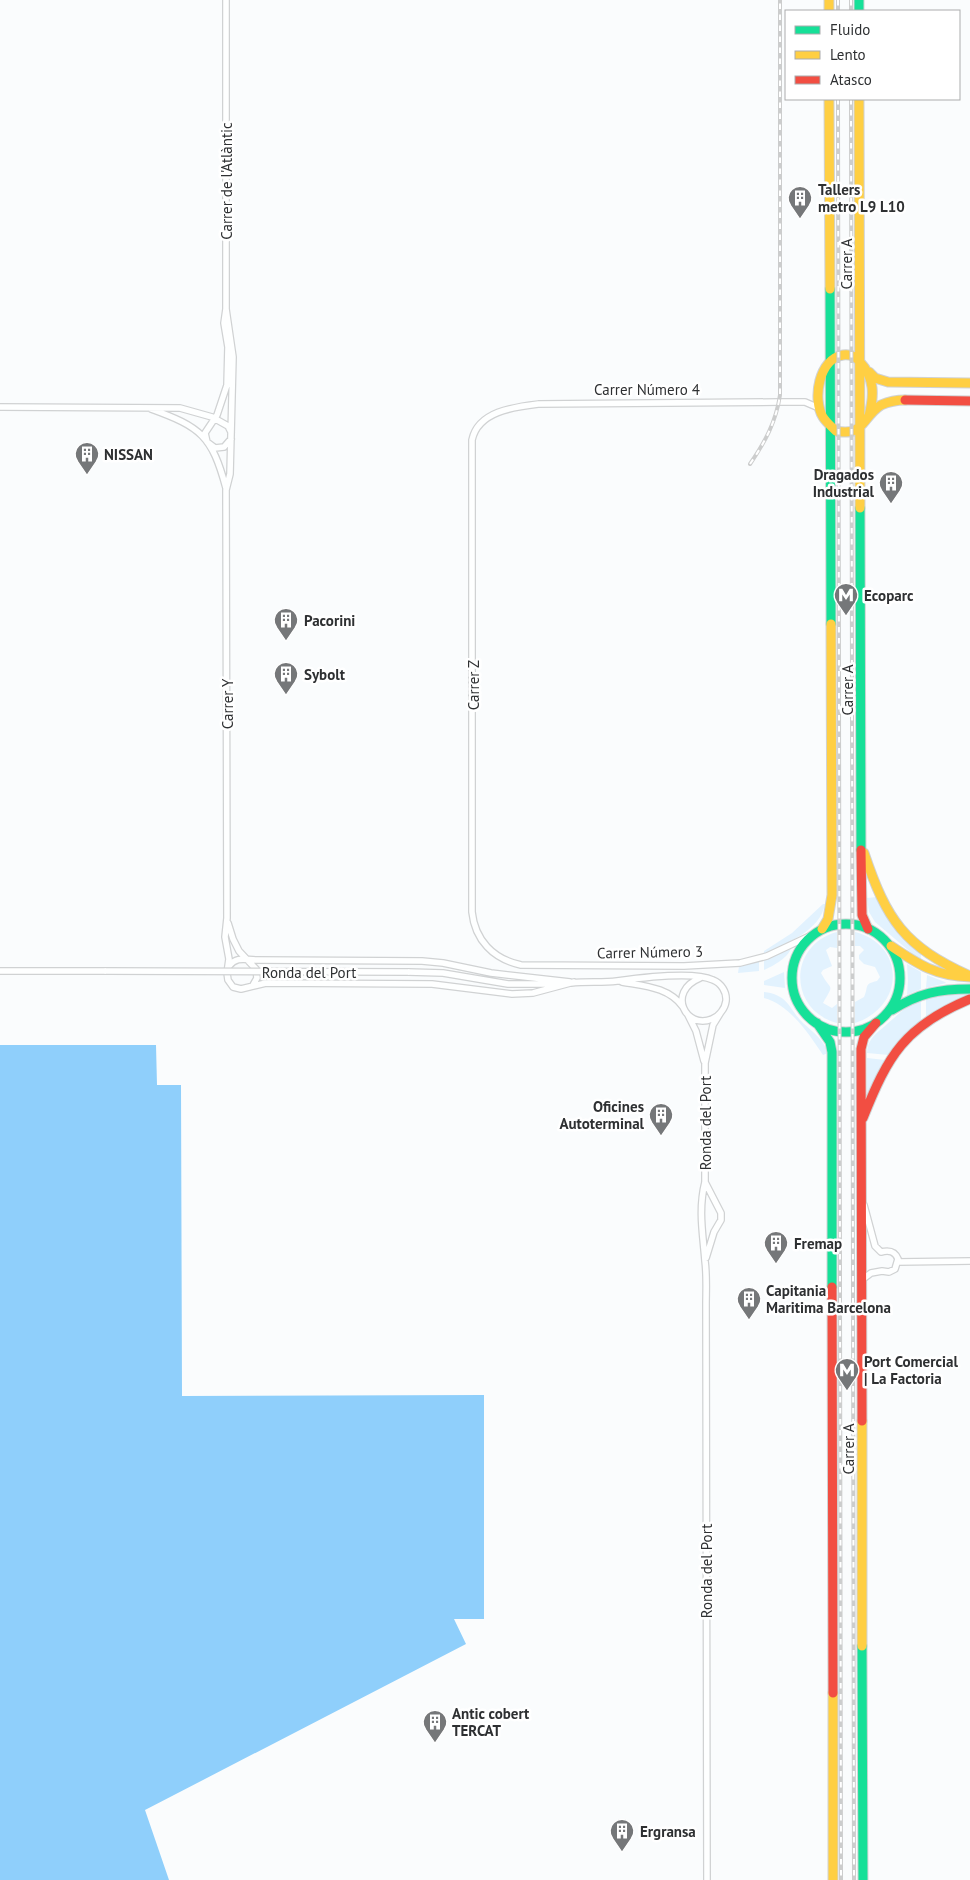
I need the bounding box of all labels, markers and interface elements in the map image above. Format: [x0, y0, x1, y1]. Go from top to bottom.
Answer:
legend [785, 10, 960, 100]
text: Fluido [830, 20, 870, 39]
text: Lento [830, 45, 866, 64]
text: Atasco [830, 70, 872, 89]
street label: Carrer de l'Atlàntic [217, 122, 236, 240]
place label: Tallers metro L9 L10 [818, 180, 905, 216]
building icon: Tallers metro L9 L10 [787, 185, 813, 219]
street label: Carrer A [837, 238, 856, 289]
street label: Carrer Número 4 [594, 380, 700, 399]
building icon: NISSAN [74, 441, 100, 475]
place label: NISSAN [104, 445, 153, 464]
place label: Dragados Industrial [813, 465, 875, 501]
building icon: Dragados Industrial [878, 470, 904, 504]
metro station icon: Ecoparc [833, 582, 859, 616]
place label: Ecoparc [864, 586, 914, 605]
building icon: Pacorini [273, 607, 299, 641]
place label: Pacorini [304, 611, 355, 630]
street label: Carrer Z [464, 660, 483, 710]
building icon: Sybolt [273, 661, 299, 695]
street label: Carrer A [838, 664, 857, 715]
place label: Sybolt [304, 665, 346, 684]
street label: Carrer Y [218, 678, 237, 729]
street label: Carrer Número 3 [597, 942, 703, 962]
street label: Ronda del Port [262, 963, 356, 982]
street label: Ronda del Port [696, 1076, 715, 1170]
place label: Oficines Autoterminal [559, 1097, 645, 1133]
building icon: Oficines Autoterminal [648, 1102, 674, 1136]
building icon: Fremap [763, 1230, 789, 1264]
place label: Fremap [794, 1234, 842, 1253]
place label: Capitania Maritima Barcelona [766, 1281, 891, 1317]
building icon: Capitania Maritima Barcelona [736, 1286, 762, 1320]
place label: Port Comercial | La Factoria [864, 1352, 958, 1388]
metro station icon: Port Comercial | La Factoria [834, 1357, 860, 1391]
street label: Carrer A [839, 1423, 858, 1474]
street label: Ronda del Port [697, 1524, 716, 1618]
place label: Antic cobert TERCAT [452, 1704, 530, 1740]
building icon: Antic cobert TERCAT [422, 1709, 448, 1743]
building icon: Ergransa [609, 1818, 635, 1852]
place label: Ergransa [640, 1822, 696, 1841]

